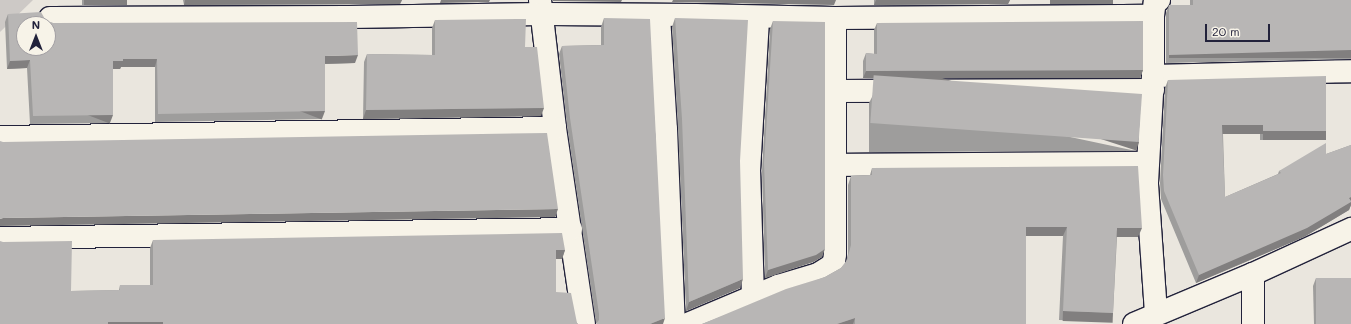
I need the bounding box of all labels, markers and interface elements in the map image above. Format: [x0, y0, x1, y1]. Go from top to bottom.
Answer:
north arrow [16, 16, 56, 56]
scale bar [1207, 16, 1272, 42]
text: N [32, 17, 40, 32]
text: 20 m [1212, 23, 1240, 39]

